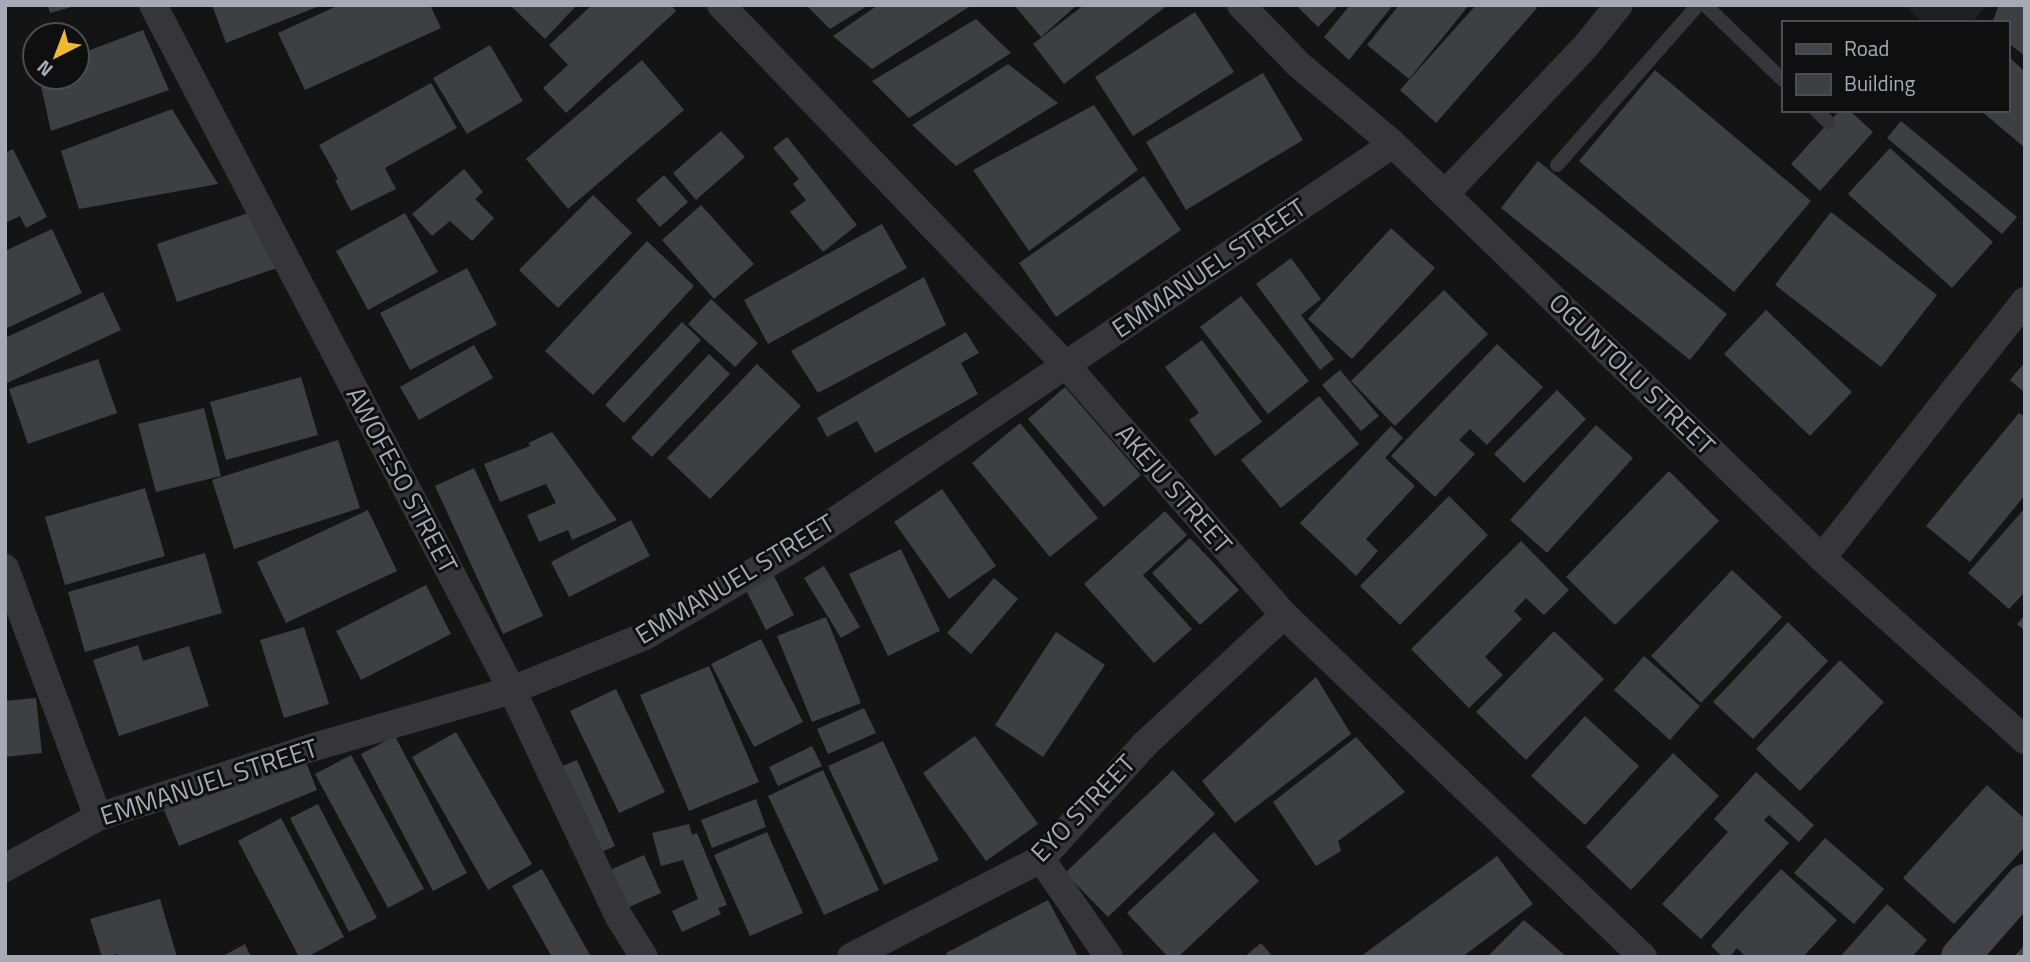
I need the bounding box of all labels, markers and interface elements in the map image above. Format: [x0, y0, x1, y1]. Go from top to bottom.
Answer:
north arrow [21, 21, 91, 91]
legend [1782, 21, 2009, 112]
text: Road [1844, 32, 1889, 64]
text: N [30, 54, 59, 84]
text: Building [1844, 67, 1916, 99]
street label: EMMANUEL STREET [1104, 188, 1314, 347]
street label: OGUNTOLU STREET [1540, 284, 1725, 464]
street label: AWOFESO STREET [337, 380, 468, 580]
street label: AKEJU STREET [1107, 415, 1242, 562]
street label: EMMANUEL STREET [628, 503, 842, 654]
street label: EMMANUEL STREET [95, 728, 323, 835]
street label: EYO STREET [1021, 745, 1144, 870]

